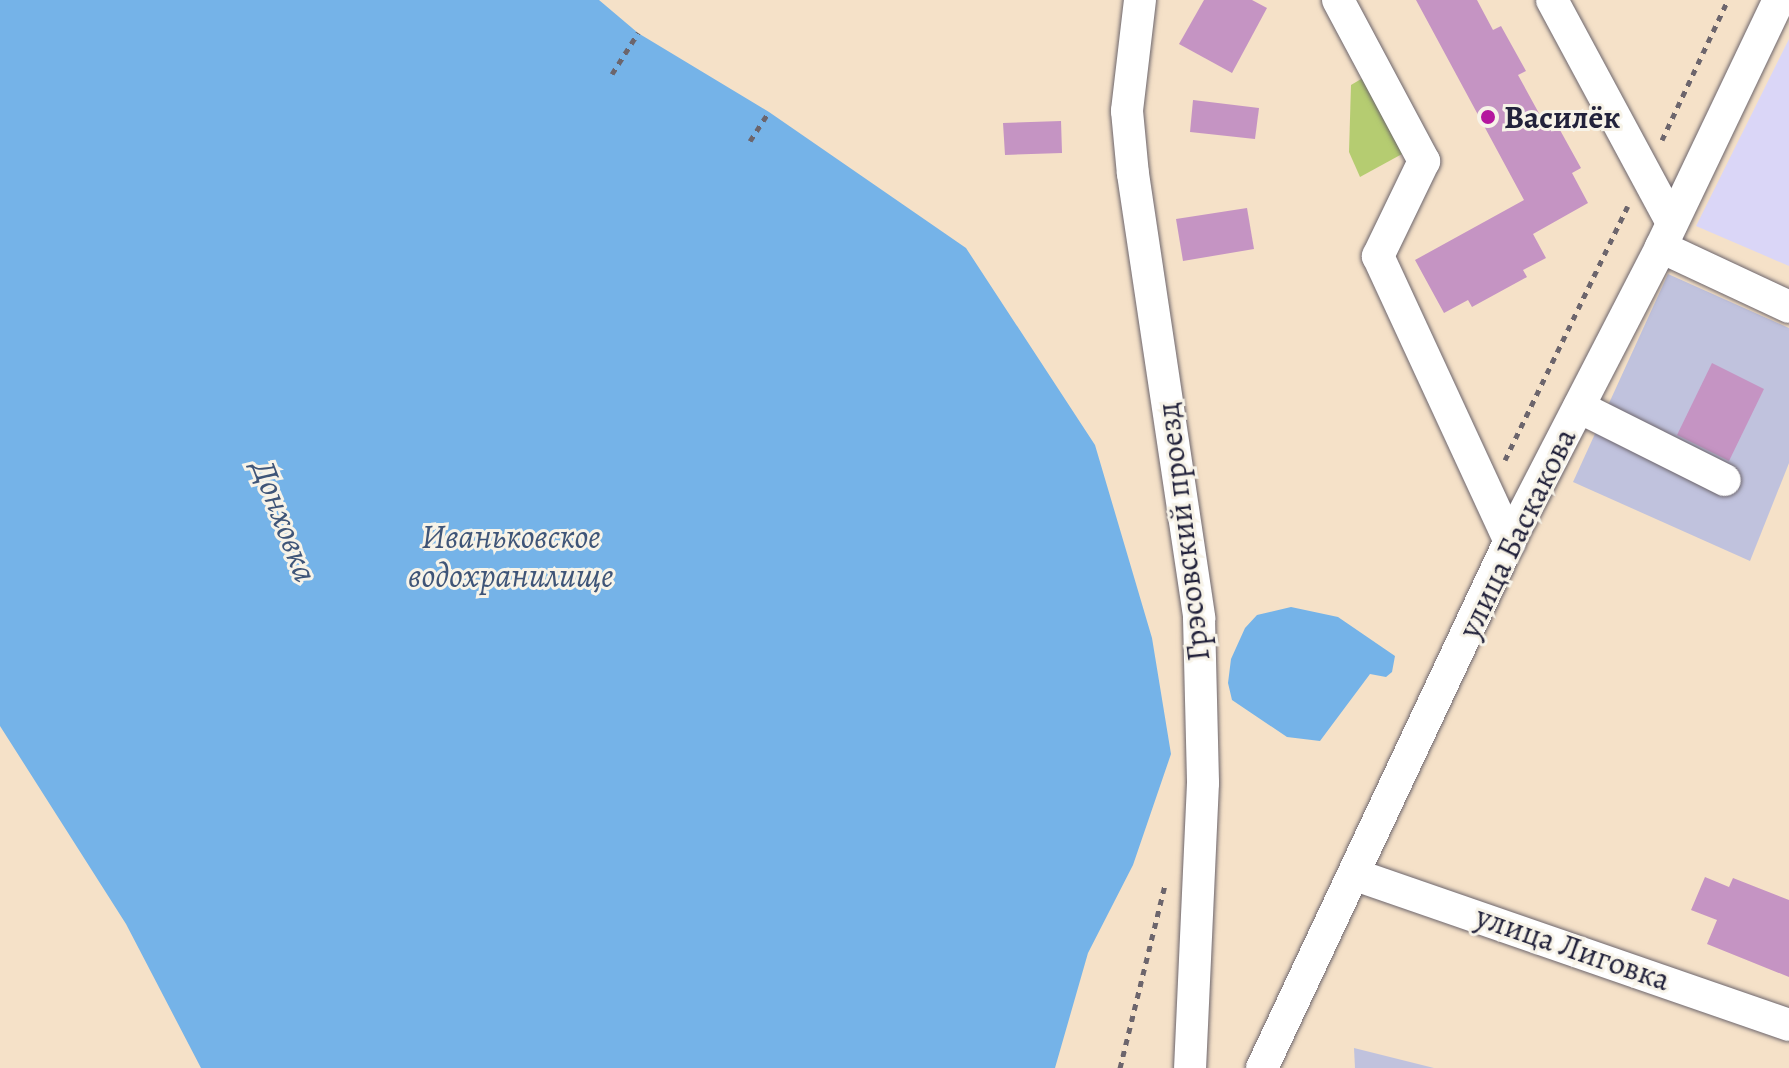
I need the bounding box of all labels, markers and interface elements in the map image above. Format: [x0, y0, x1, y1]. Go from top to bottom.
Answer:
place label: Василёк [1504, 98, 1621, 136]
marker: Василёк [1479, 108, 1497, 126]
street label: Грэсовский проезд [1148, 400, 1218, 664]
street label: улица Баскакова [1450, 422, 1584, 644]
water label: Донховка [243, 455, 327, 587]
water label: Иваньковское водохранилище [408, 516, 614, 596]
street label: улица Лиговка [1471, 897, 1675, 999]

